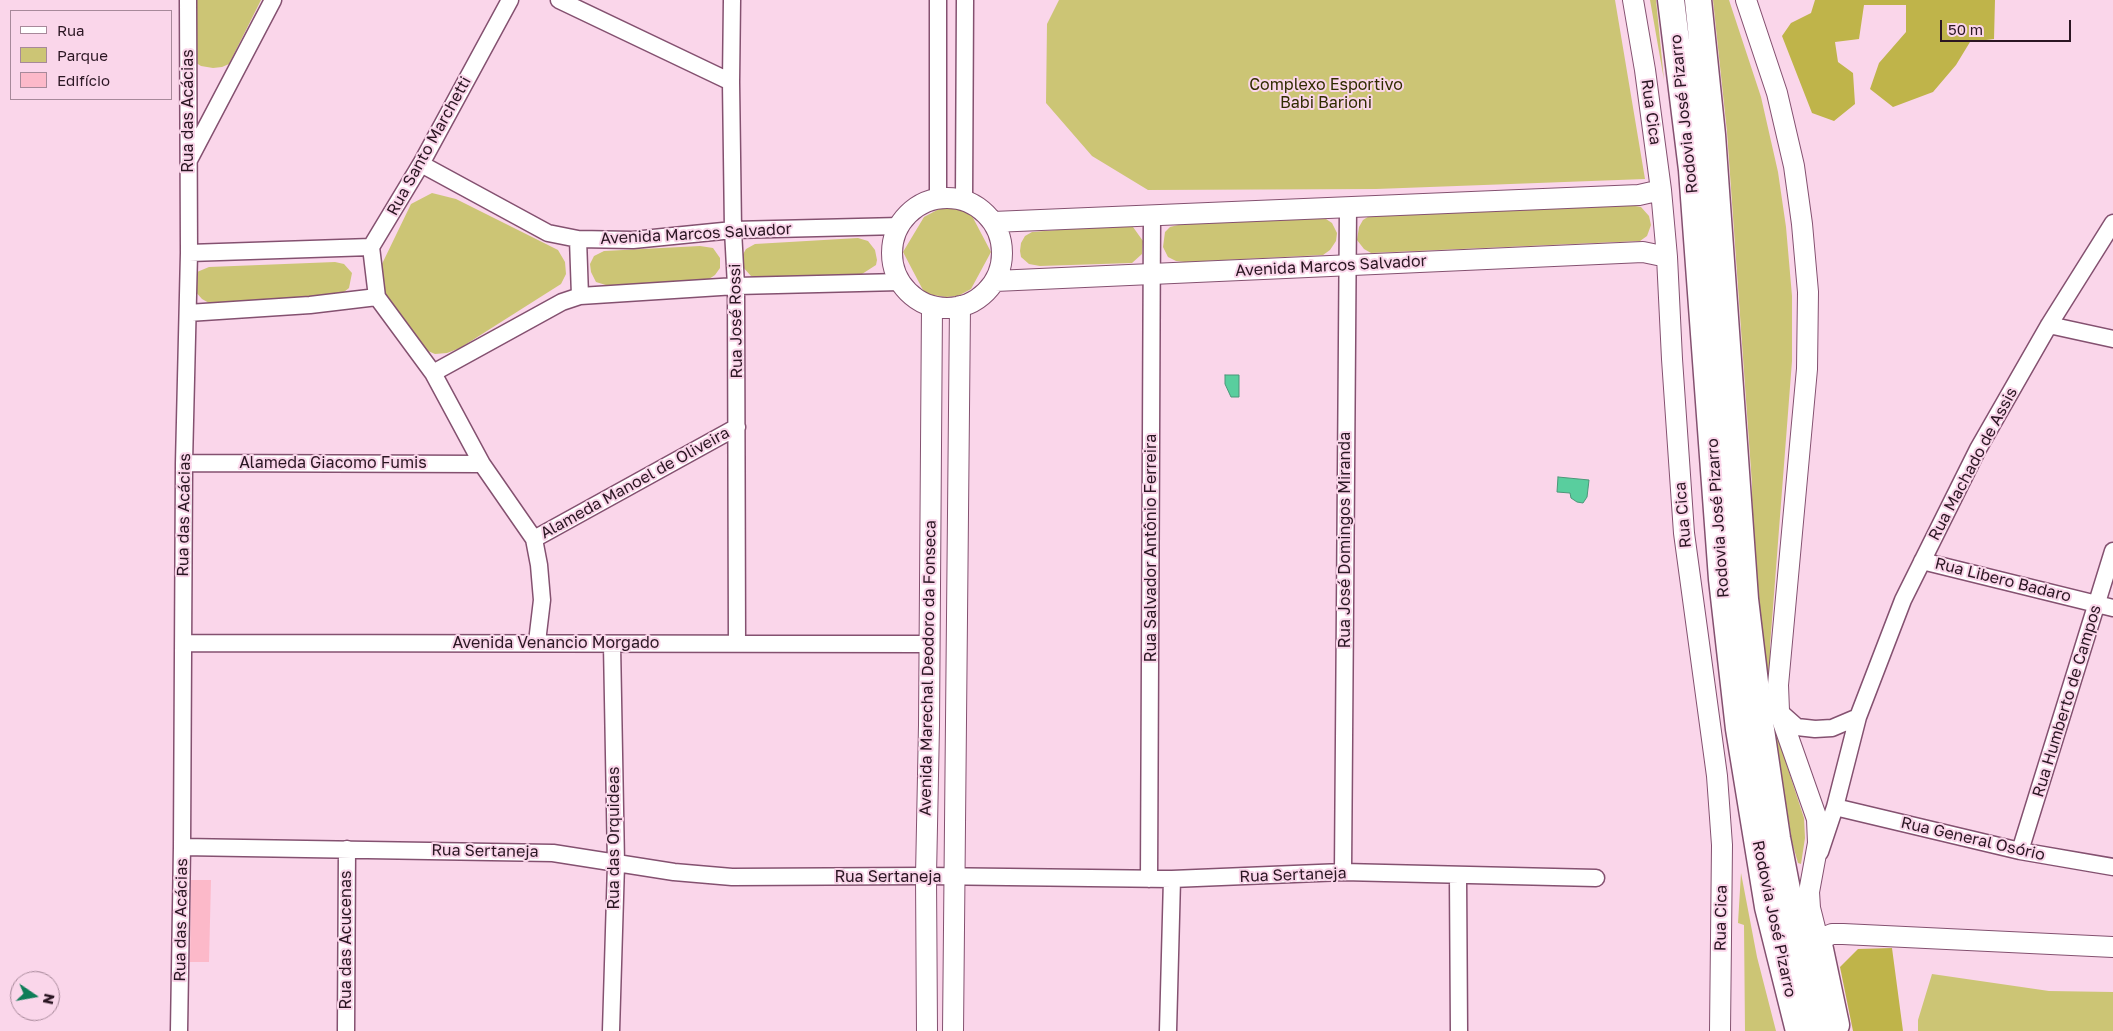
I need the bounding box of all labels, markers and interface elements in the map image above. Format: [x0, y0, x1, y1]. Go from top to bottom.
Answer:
legend [10, 10, 172, 100]
scale bar [1943, 10, 2074, 42]
text: 50 m [1948, 20, 1983, 38]
text: Rua [57, 21, 84, 39]
street label: Rodovia José Pizarro [1666, 34, 1702, 194]
text: Parque [57, 46, 108, 64]
street label: Rua das Acácias [178, 49, 198, 173]
text: Edifício [57, 71, 110, 89]
street label: Rua Santo Marchetti [383, 73, 475, 219]
park label: Complexo Esportivo Babi Barioni [1249, 75, 1403, 113]
street label: Rua Cica [1637, 78, 1665, 146]
street label: Avenida Marcos Salvador [600, 219, 792, 249]
street label: Avenida Marcos Salvador [1235, 251, 1427, 281]
street label: Rua José Rossi [725, 263, 747, 379]
street label: Rua Machado de Assis [1924, 384, 2022, 544]
street label: Alameda Manoel de Oliveira [537, 423, 733, 543]
street label: Rua José Domingos Miranda [1335, 432, 1355, 648]
street label: Rua Salvador Antônio Ferreira [1141, 434, 1161, 662]
street label: Rodovia José Pizarro [1703, 438, 1733, 598]
street label: Rua das Acácias [173, 453, 195, 577]
street label: Alameda Giacomo Fumis [239, 453, 427, 473]
street label: Rua Cica [1671, 481, 1695, 549]
street label: Avenida Marechal Deodoro da Fonseca [916, 520, 940, 816]
street label: Rua Libero Badaro [1933, 554, 2073, 606]
street label: Rua Humberto de Campos [2029, 603, 2105, 799]
street label: Avenida Venancio Morgado [453, 633, 659, 653]
street label: Rua das Orquideas [604, 766, 624, 910]
street label: Rua General Osório [1899, 813, 2047, 865]
street label: Rodovia José Pizarro [1748, 839, 1800, 999]
street label: Rua Sertaneja [431, 840, 539, 862]
street label: Rua das Acácias [170, 858, 192, 982]
street label: Rua Sertaneja [1239, 864, 1347, 886]
street label: Rua Sertaneja [834, 867, 942, 887]
street label: Rua das Acucenas [336, 871, 356, 1009]
street label: Rua Cica [1711, 885, 1731, 951]
north arrow [10, 971, 60, 1021]
text: N [40, 992, 59, 1006]

